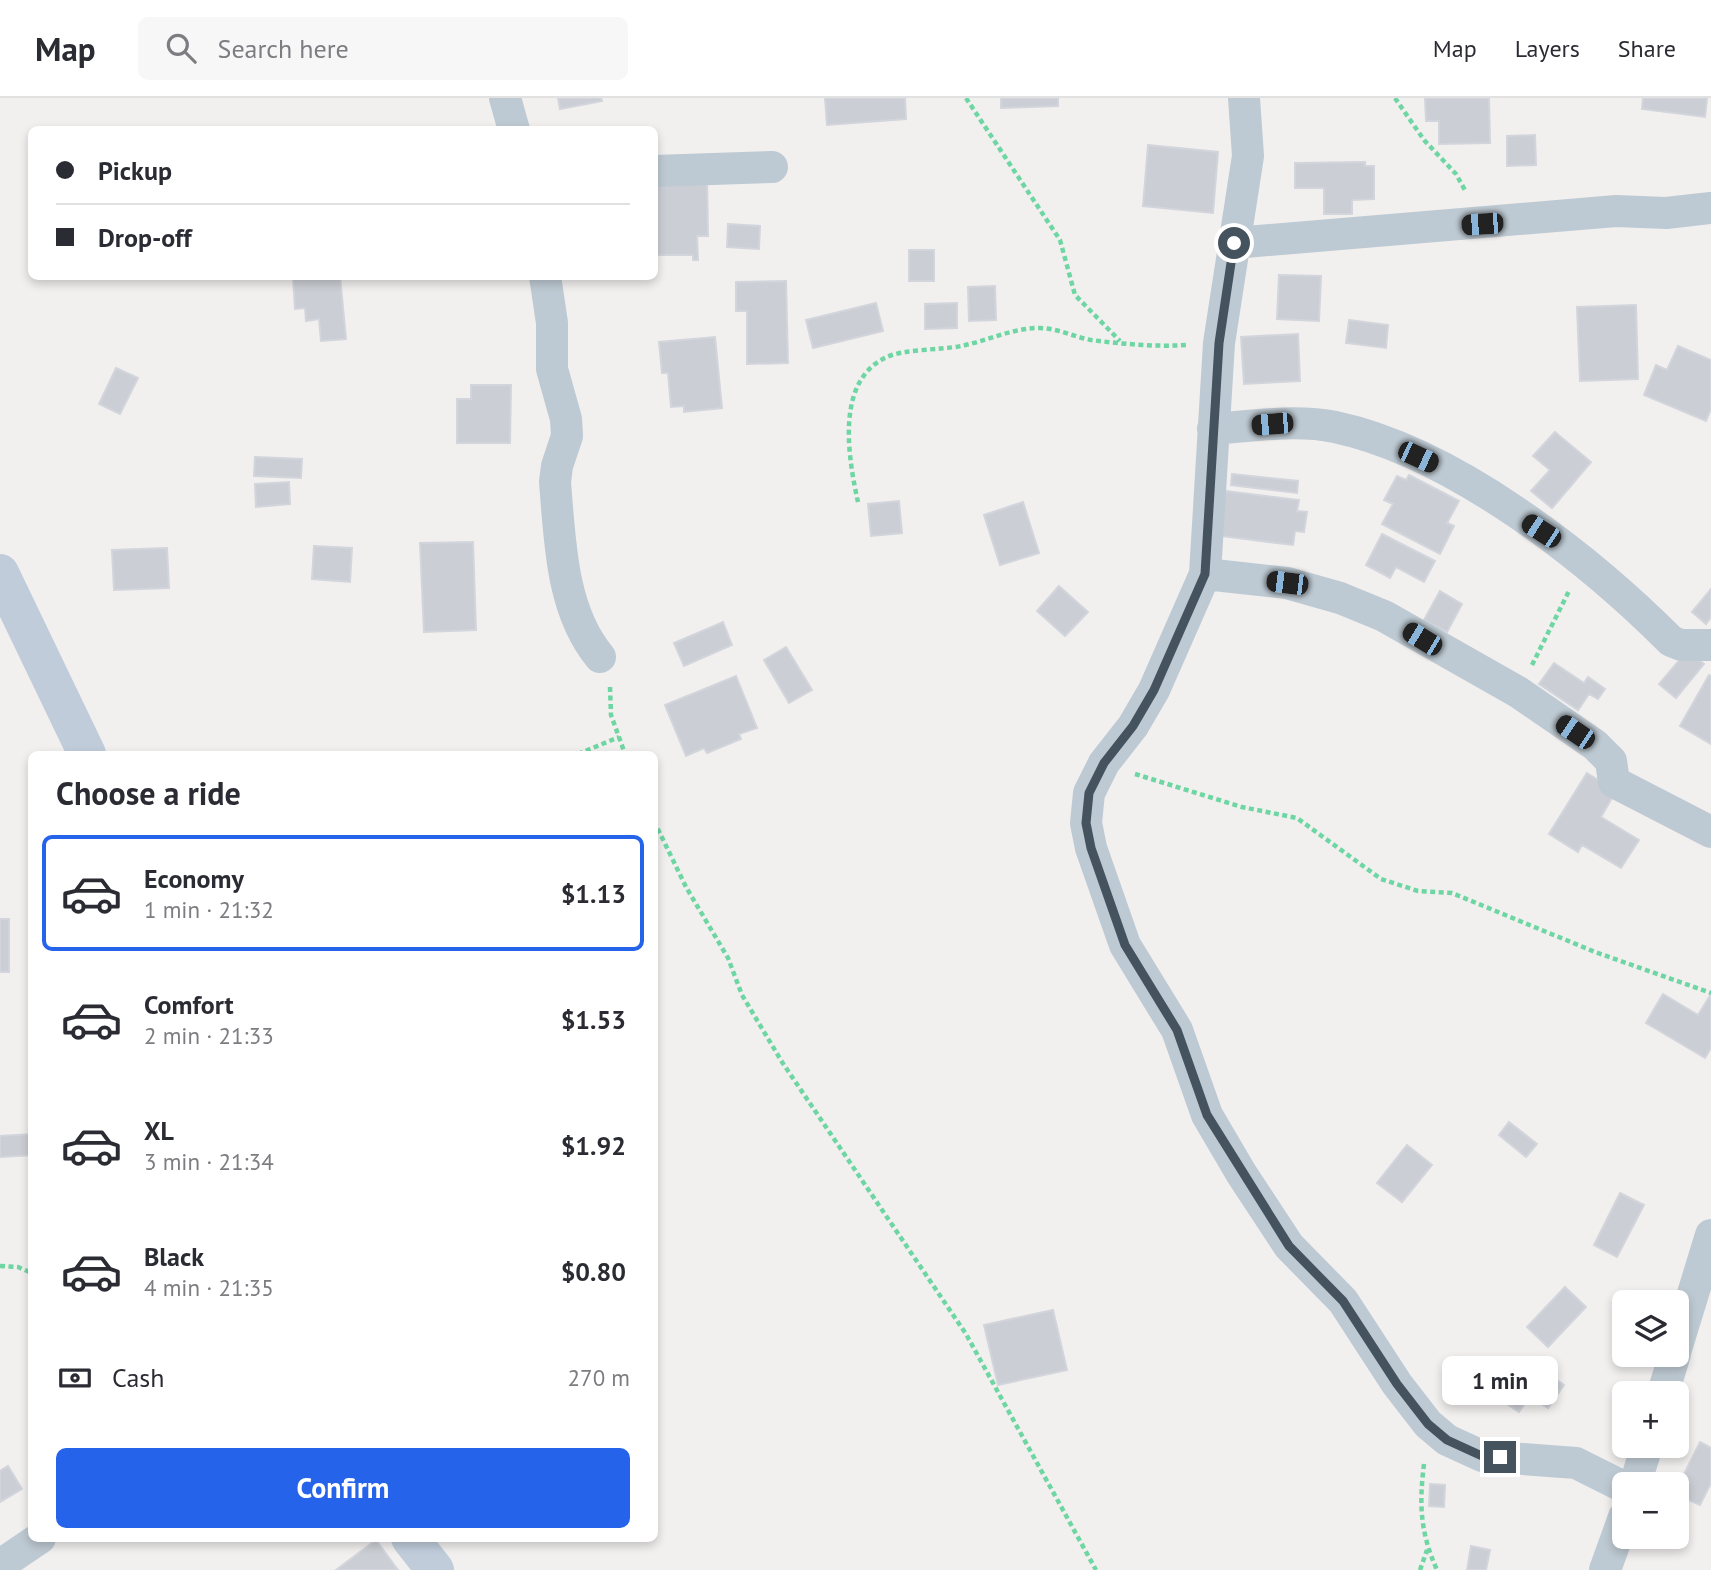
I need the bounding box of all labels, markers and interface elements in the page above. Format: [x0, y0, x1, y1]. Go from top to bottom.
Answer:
search box [138, 17, 628, 80]
text: Map [35, 27, 96, 70]
icon: search [162, 29, 200, 67]
text: Search here [218, 32, 349, 65]
text: Map [1433, 33, 1477, 64]
text: Layers [1515, 33, 1580, 64]
text: Share [1618, 33, 1676, 64]
text: Pickup [98, 154, 172, 187]
car [1461, 212, 1504, 236]
text: Drop-off [98, 221, 192, 254]
route start [1218, 227, 1250, 259]
car [1251, 412, 1294, 436]
car [1395, 439, 1442, 475]
car [1518, 511, 1565, 551]
car [1265, 570, 1310, 596]
car [1399, 619, 1446, 659]
car [1552, 712, 1599, 752]
text: Choose a ride [56, 772, 241, 814]
icon: car [60, 862, 123, 925]
text: Economy [144, 862, 244, 895]
text: $1.13 [561, 877, 626, 910]
text: 1 min · 21:32 [144, 895, 274, 924]
icon: car [60, 988, 123, 1051]
text: Comfort [144, 988, 234, 1021]
text: $1.53 [561, 1003, 626, 1036]
text: 2 min · 21:33 [144, 1021, 274, 1050]
icon: car [60, 1114, 123, 1177]
text: XL [144, 1114, 174, 1147]
text: $1.92 [561, 1129, 626, 1162]
text: 3 min · 21:34 [144, 1147, 274, 1176]
icon: car [60, 1240, 123, 1303]
text: Black [144, 1240, 204, 1273]
text: $0.80 [561, 1255, 626, 1288]
text: 4 min · 21:35 [144, 1273, 274, 1302]
map controls [1612, 1290, 1689, 1549]
button: layers [1612, 1290, 1689, 1367]
callout: 1 min [1442, 1356, 1558, 1404]
icon: cash [56, 1359, 94, 1397]
text: Cash [112, 1361, 164, 1394]
text: 270 m [568, 1363, 630, 1392]
text: 1 min [1472, 1366, 1528, 1395]
button: + [1612, 1381, 1689, 1458]
route end [1484, 1441, 1516, 1473]
button: Confirm [56, 1448, 630, 1528]
button: − [1612, 1472, 1689, 1549]

